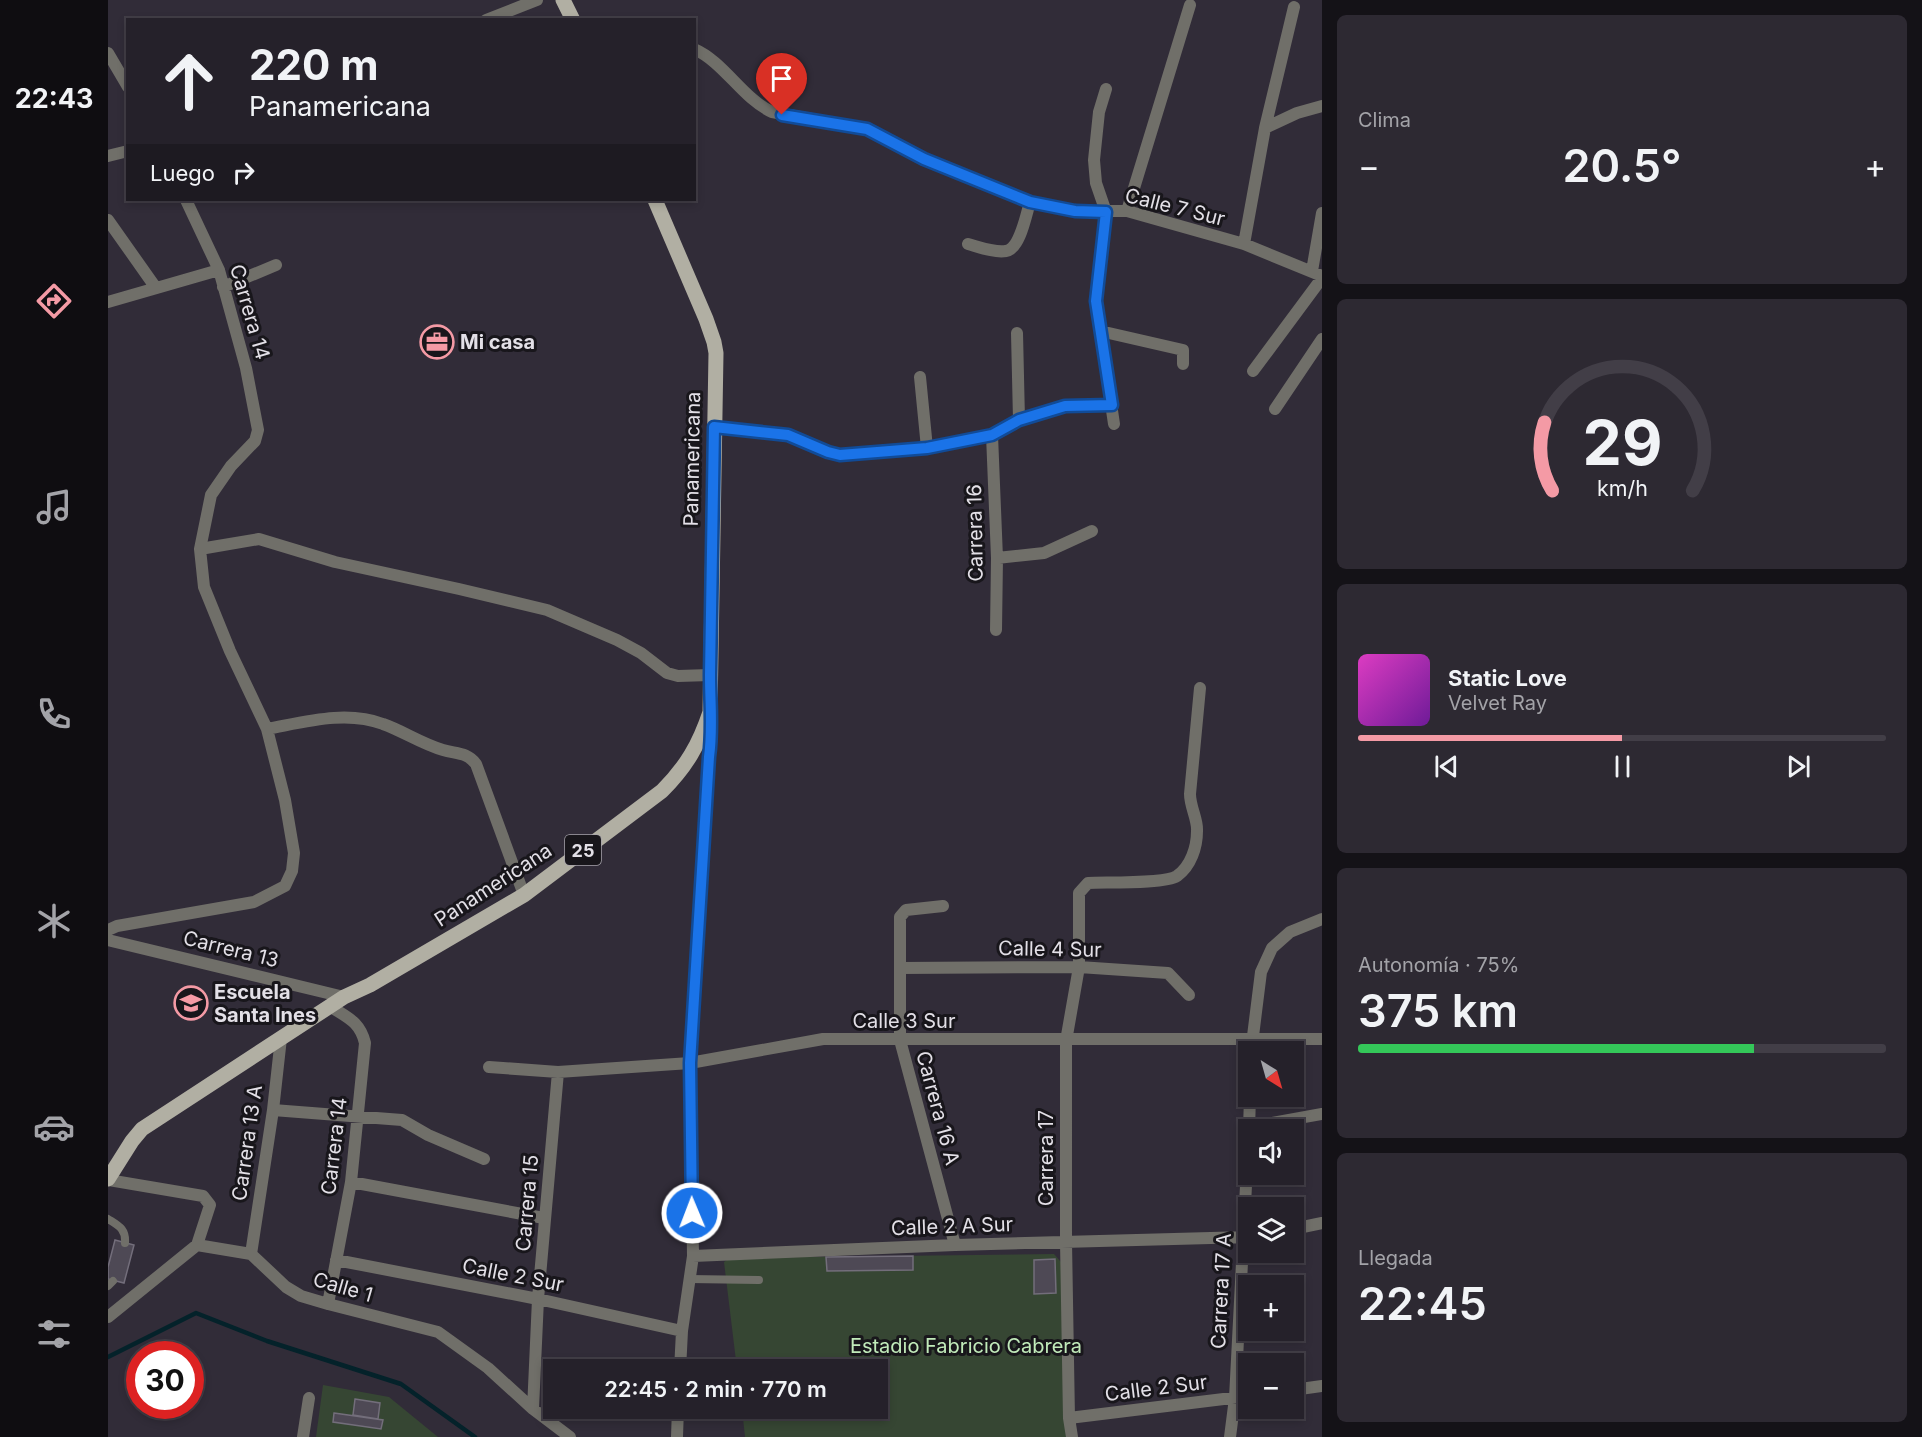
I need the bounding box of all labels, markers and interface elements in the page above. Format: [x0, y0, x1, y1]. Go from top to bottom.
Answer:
text: 220 m [249, 39, 379, 90]
icon: ahead [150, 42, 228, 120]
pin [756, 53, 807, 115]
icon: arrive [765, 62, 798, 95]
text: 22:43 [15, 82, 93, 115]
text: Panamericana [249, 90, 431, 123]
text: Clima [1358, 108, 1411, 132]
text: 20.5° [1562, 138, 1682, 193]
text: − [1358, 146, 1380, 186]
text: + [1864, 146, 1886, 186]
icon: right [227, 156, 260, 189]
text: Luego [150, 160, 215, 186]
street label: Calle 7 Sur [1123, 183, 1228, 231]
street label: Carrera 14 [225, 262, 275, 362]
icon: directions [33, 280, 75, 322]
office icon: Mi casa [419, 324, 455, 360]
place label: Mi casa [460, 330, 535, 354]
street label: Panamericana [679, 391, 705, 527]
text: 29 [1582, 405, 1662, 480]
text: km/h [1597, 476, 1647, 502]
street label: Carrera 16 [962, 484, 988, 582]
icon: music [33, 486, 75, 528]
text: Static Love [1448, 665, 1567, 691]
text: Velvet Ray [1448, 691, 1547, 715]
icon: phone [33, 693, 75, 735]
icon: previous [1430, 750, 1463, 783]
icon: pause [1606, 750, 1639, 783]
icon: next [1782, 750, 1815, 783]
road number: 25 [565, 835, 601, 865]
street label: Panamericana [430, 838, 556, 932]
icon: climate [33, 900, 75, 942]
street label: Carrera 13 [181, 926, 281, 972]
street label: Calle 4 Sur [998, 936, 1102, 962]
text: Autonomía · 75% [1358, 953, 1519, 977]
place label: Escuela Santa Ines [214, 980, 316, 1027]
text: 375 km [1358, 983, 1518, 1038]
school or university icon: Escuela Santa Ines [173, 985, 209, 1021]
street label: Calle 3 Sur [853, 1009, 956, 1033]
north arrow [1238, 1041, 1304, 1107]
map controls [1238, 1041, 1304, 1419]
street label: Carrera 16 A [911, 1048, 965, 1168]
street label: Carrera 13 A [227, 1083, 267, 1203]
street label: Carrera 14 [316, 1096, 352, 1196]
icon: car [33, 1106, 75, 1148]
street label: Carrera 17 [1034, 1110, 1058, 1206]
button: sound [1238, 1119, 1304, 1185]
street label: Carrera 15 [511, 1154, 543, 1252]
position arrow [660, 1181, 724, 1245]
button: layers [1238, 1197, 1304, 1263]
street label: Calle 2 A Sur [890, 1212, 1014, 1240]
street label: Carrera 17 A [1206, 1232, 1236, 1349]
text: Llegada [1358, 1246, 1433, 1270]
street label: Calle 2 Sur [460, 1253, 566, 1297]
street label: Calle 1 [310, 1267, 376, 1307]
button: + [1238, 1275, 1304, 1341]
text: 22:45 [1358, 1276, 1487, 1331]
icon: filters [33, 1313, 75, 1355]
park label: Estadio Fabricio Cabrera [850, 1334, 1082, 1358]
speed limit sign: 30 [126, 1341, 204, 1419]
button: − [1238, 1353, 1304, 1419]
street label: Calle 2 Sur [1104, 1370, 1209, 1406]
text: 22:45 · 2 min · 770 m [604, 1376, 827, 1402]

